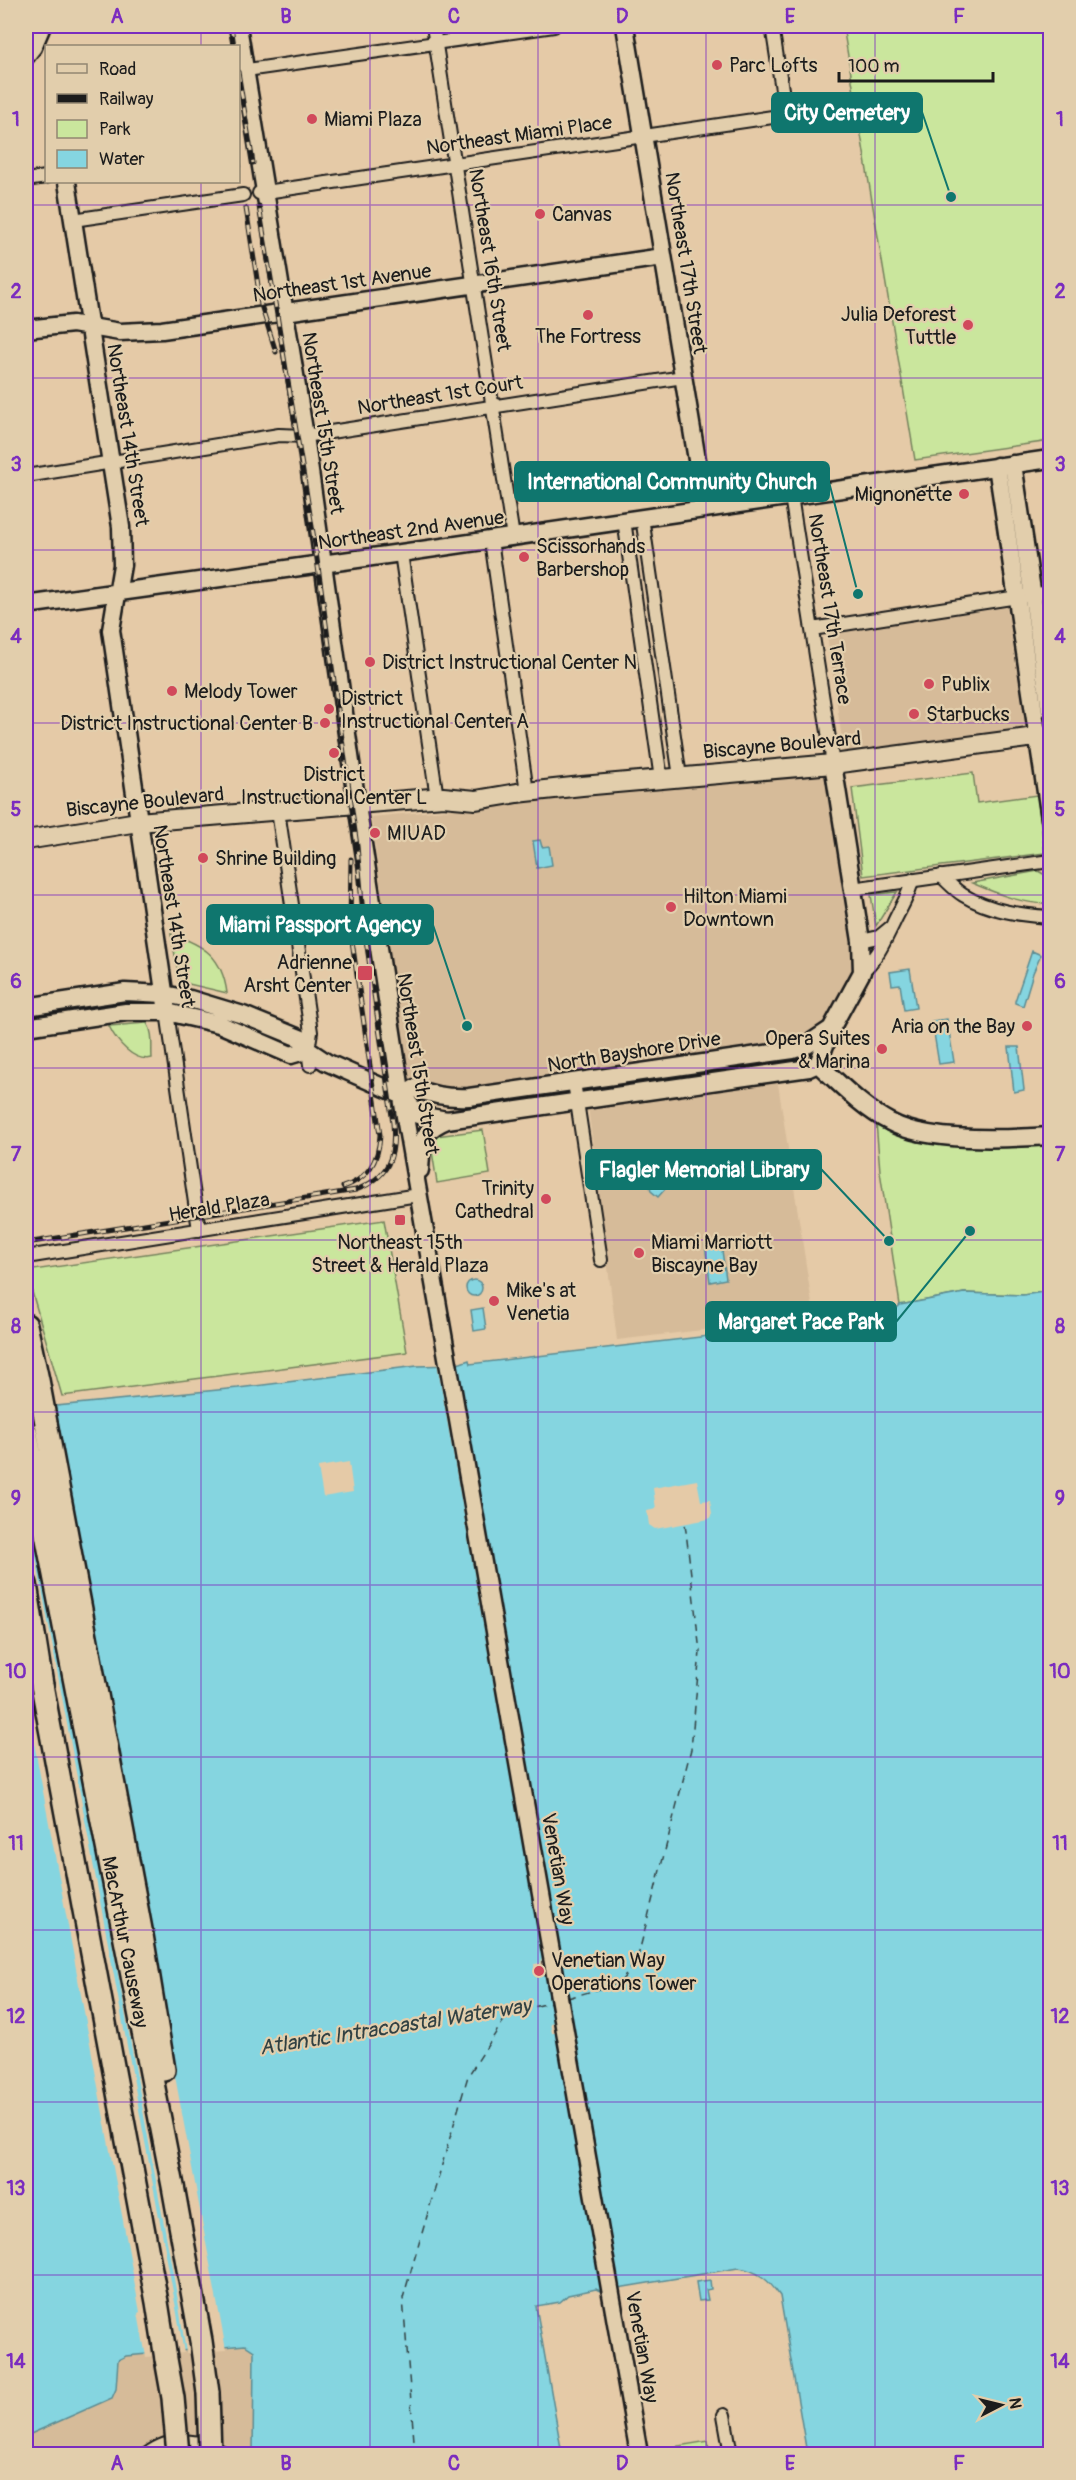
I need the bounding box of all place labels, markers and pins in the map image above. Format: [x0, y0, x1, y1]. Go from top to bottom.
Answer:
place label: Parc Lofts [729, 53, 817, 78]
marker: Parc Lofts [710, 58, 724, 72]
callout: City Cemetery [772, 93, 922, 132]
place label: Miami Plaza [324, 107, 422, 132]
marker: Miami Plaza [305, 112, 319, 126]
place label: Canvas [552, 202, 612, 227]
marker: Canvas [533, 207, 547, 221]
place label: Julia Deforest Tuttle [841, 302, 957, 350]
marker: The Fortress [581, 308, 595, 322]
marker: Julia Deforest Tuttle [961, 318, 975, 332]
place label: The Fortress [535, 324, 641, 349]
callout: International Community Church [515, 462, 829, 501]
place label: Mignonette [855, 482, 952, 507]
marker: Mignonette [957, 487, 971, 501]
place label: Scissorhands Barbershop [536, 534, 645, 582]
marker: Scissorhands Barbershop [517, 550, 531, 564]
place label: District Instructional Center N [382, 650, 637, 675]
marker: District Instructional Center N [363, 655, 377, 669]
place label: Publix [941, 672, 990, 697]
marker: Publix [922, 677, 936, 691]
place label: Melody Tower [184, 679, 298, 704]
marker: Melody Tower [165, 684, 179, 698]
place label: District Instructional Center A [341, 686, 529, 734]
marker: District Instructional Center A [322, 702, 336, 716]
place label: Starbucks [926, 702, 1010, 727]
marker: Starbucks [907, 707, 921, 721]
place label: District Instructional Center B [60, 711, 313, 736]
marker: District Instructional Center B [318, 716, 332, 730]
marker: District Instructional Center L [327, 746, 341, 760]
place label: District Instructional Center L [241, 762, 427, 810]
place label: MIUAD [387, 821, 446, 846]
marker: MIUAD [368, 826, 382, 840]
place label: Shrine Building [215, 846, 336, 871]
marker: Shrine Building [196, 851, 210, 865]
place label: Hilton Miami Downtown [683, 884, 787, 932]
marker: Hilton Miami Downtown [664, 900, 678, 914]
callout: Miami Passport Agency [207, 905, 433, 944]
place label: Adrienne Arsht Center [243, 950, 352, 998]
marker: Adrienne Arsht Center [356, 964, 374, 982]
place label: Aria on the Bay [891, 1014, 1015, 1039]
marker: Aria on the Bay [1020, 1019, 1034, 1033]
place label: Opera Suites & Marina [765, 1026, 870, 1074]
marker: Opera Suites & Marina [875, 1042, 889, 1056]
callout: Flagler Memorial Library [586, 1150, 821, 1189]
place label: Trinity Cathedral [455, 1176, 534, 1224]
marker: Trinity Cathedral [539, 1192, 553, 1206]
marker: Northeast 15th Street & Herald Plaza [393, 1213, 407, 1227]
place label: Northeast 15th Street & Herald Plaza [311, 1230, 489, 1278]
place label: Miami Marriott Biscayne Bay [651, 1230, 773, 1278]
marker: Miami Marriott Biscayne Bay [632, 1246, 646, 1260]
place label: Mike's at Venetia [506, 1278, 577, 1326]
marker: Mike's at Venetia [487, 1294, 501, 1308]
callout: Margaret Pace Park [706, 1302, 896, 1341]
place label: Venetian Way Operations Tower [551, 1948, 696, 1996]
marker: Venetian Way Operations Tower [532, 1964, 546, 1978]

